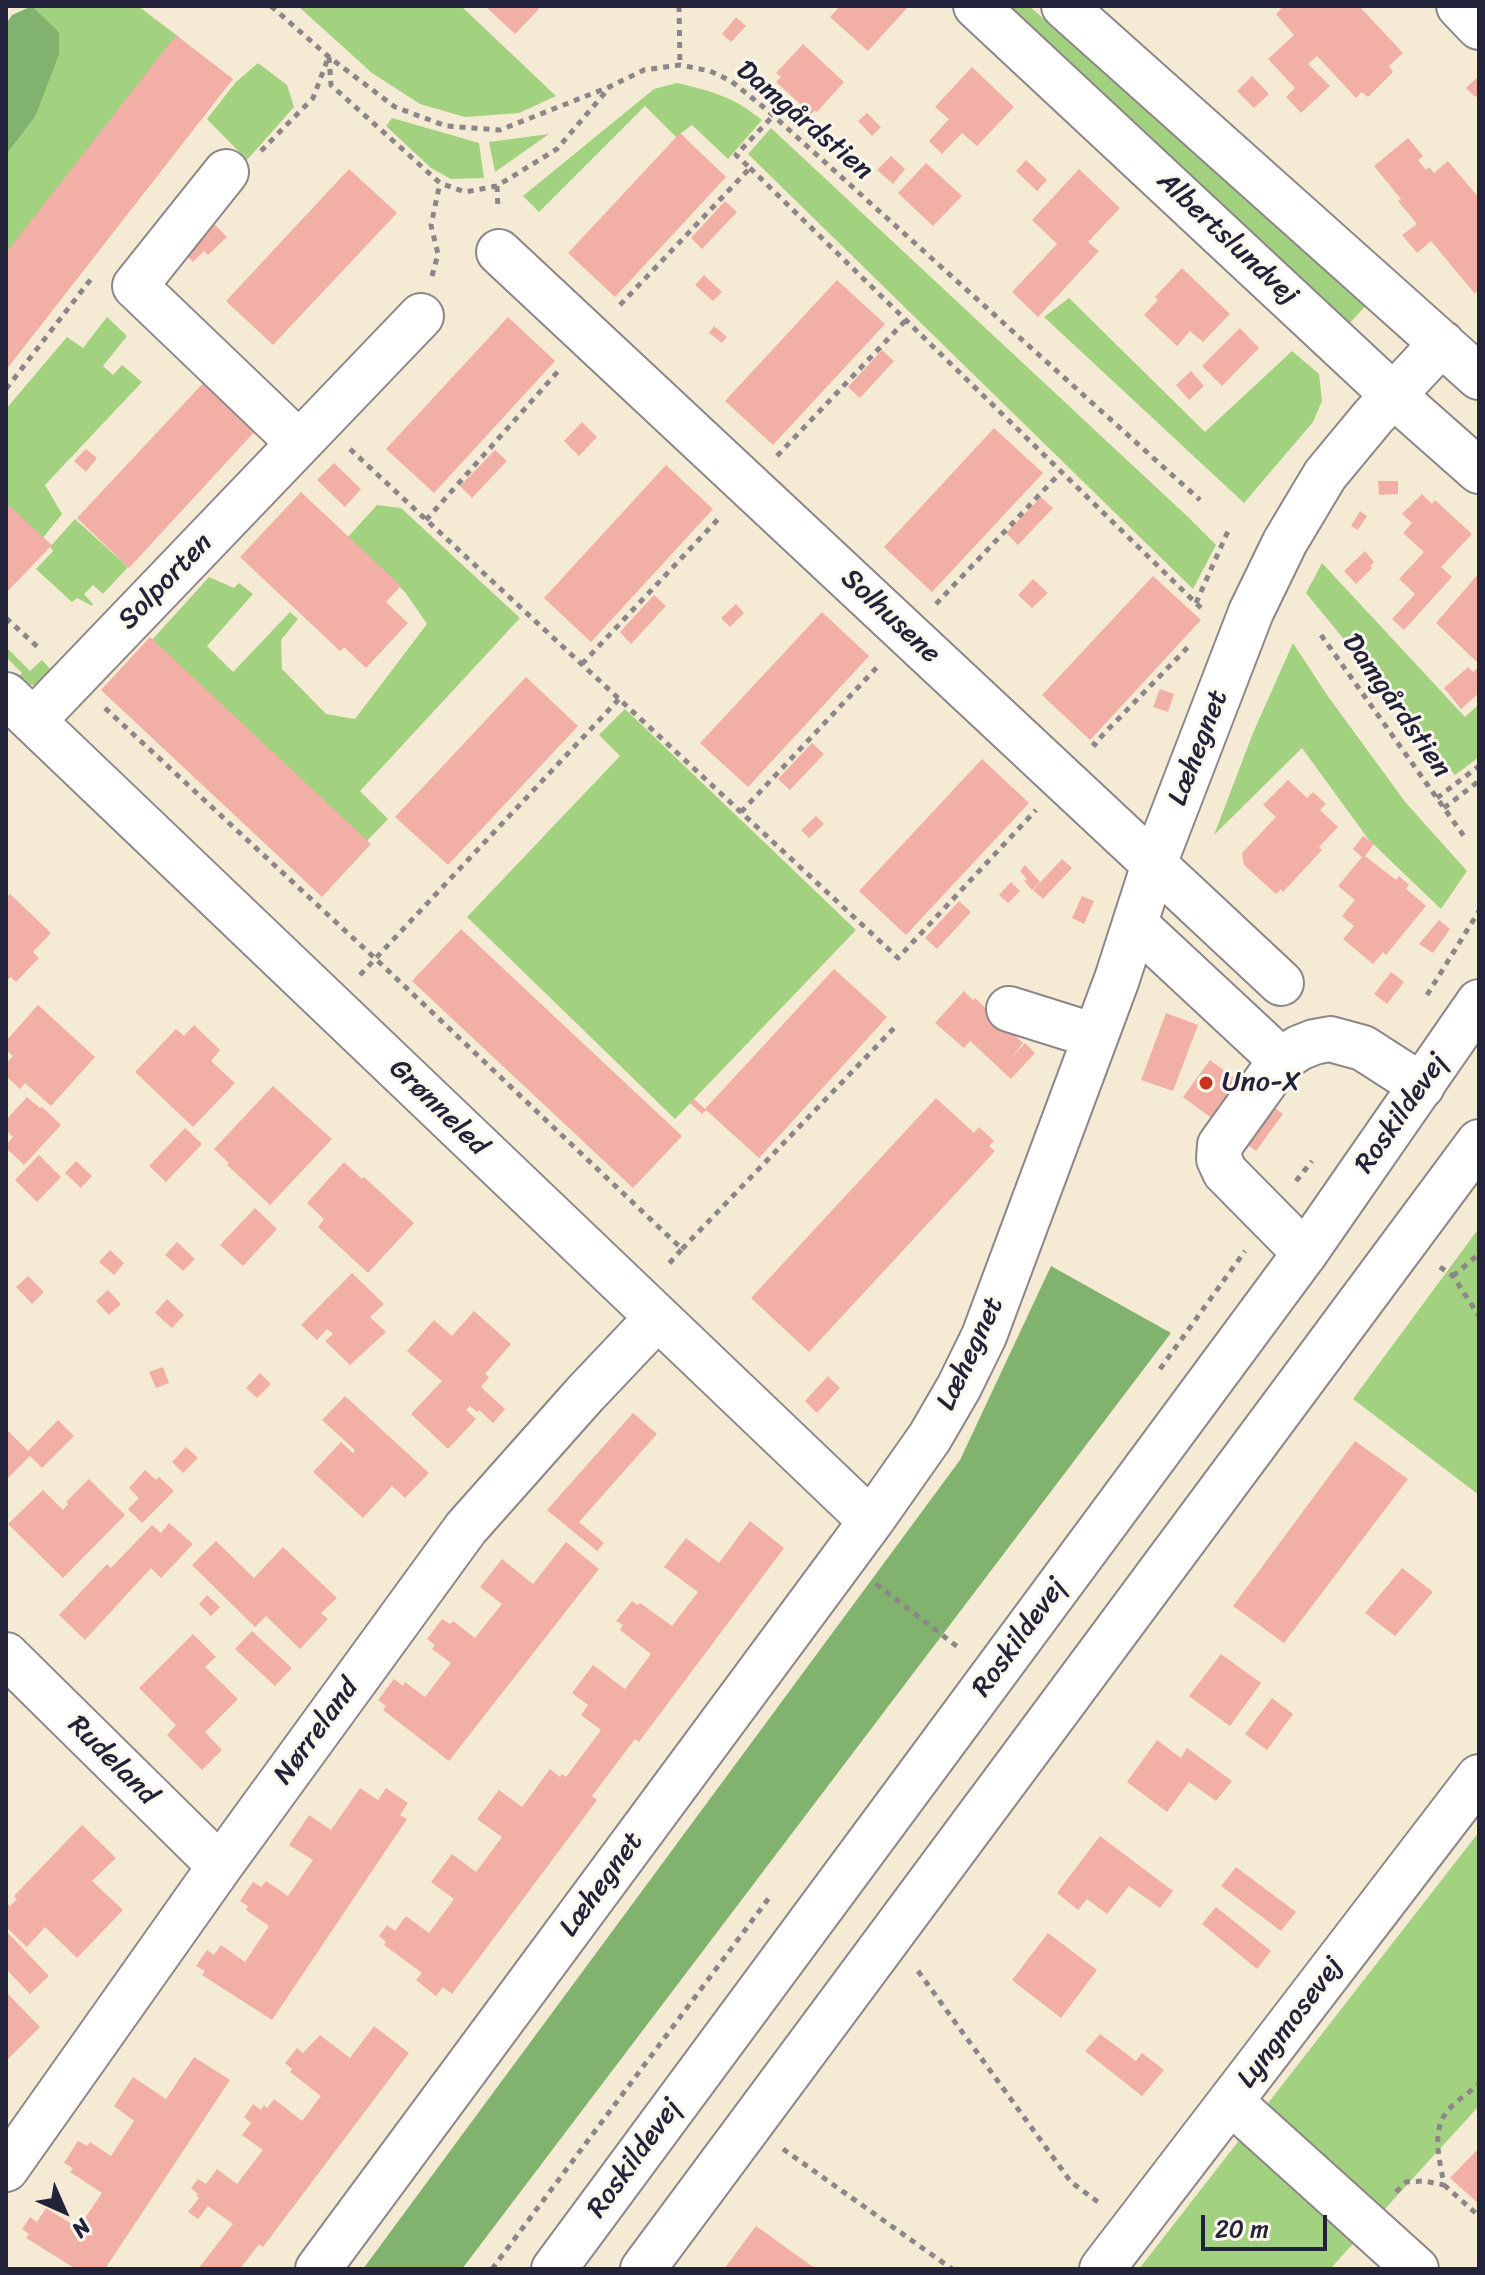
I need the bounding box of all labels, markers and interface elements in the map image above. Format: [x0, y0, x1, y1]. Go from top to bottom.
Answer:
street label: Damgårdstien [729, 54, 879, 188]
street label: Albertslundvej [1149, 165, 1305, 313]
street label: Solporten [112, 527, 220, 637]
street label: Solhusene [833, 562, 947, 672]
street label: Damgårdstien [1334, 628, 1458, 784]
street label: Læhegnet [1162, 686, 1236, 810]
street label: Roskildevej [1349, 1048, 1455, 1180]
street label: Grønneled [381, 1053, 495, 1163]
place label: Uno-X [1222, 1066, 1301, 1100]
marker: Uno-X [1197, 1074, 1215, 1092]
street label: Læhegnet [930, 1292, 1012, 1416]
street label: Roskildevej [966, 1572, 1074, 1704]
street label: Nørreland [267, 1672, 367, 1792]
street label: Rudeland [60, 1709, 164, 1813]
street label: Læhegnet [553, 1826, 651, 1944]
street label: Lyngmosevej [1231, 1951, 1351, 2095]
street label: Roskildevej [581, 2093, 689, 2225]
north arrow [24, 2171, 104, 2251]
scale bar [1205, 2199, 1331, 2249]
text: 20 m [1215, 2208, 1269, 2250]
text: N [62, 2209, 101, 2248]

